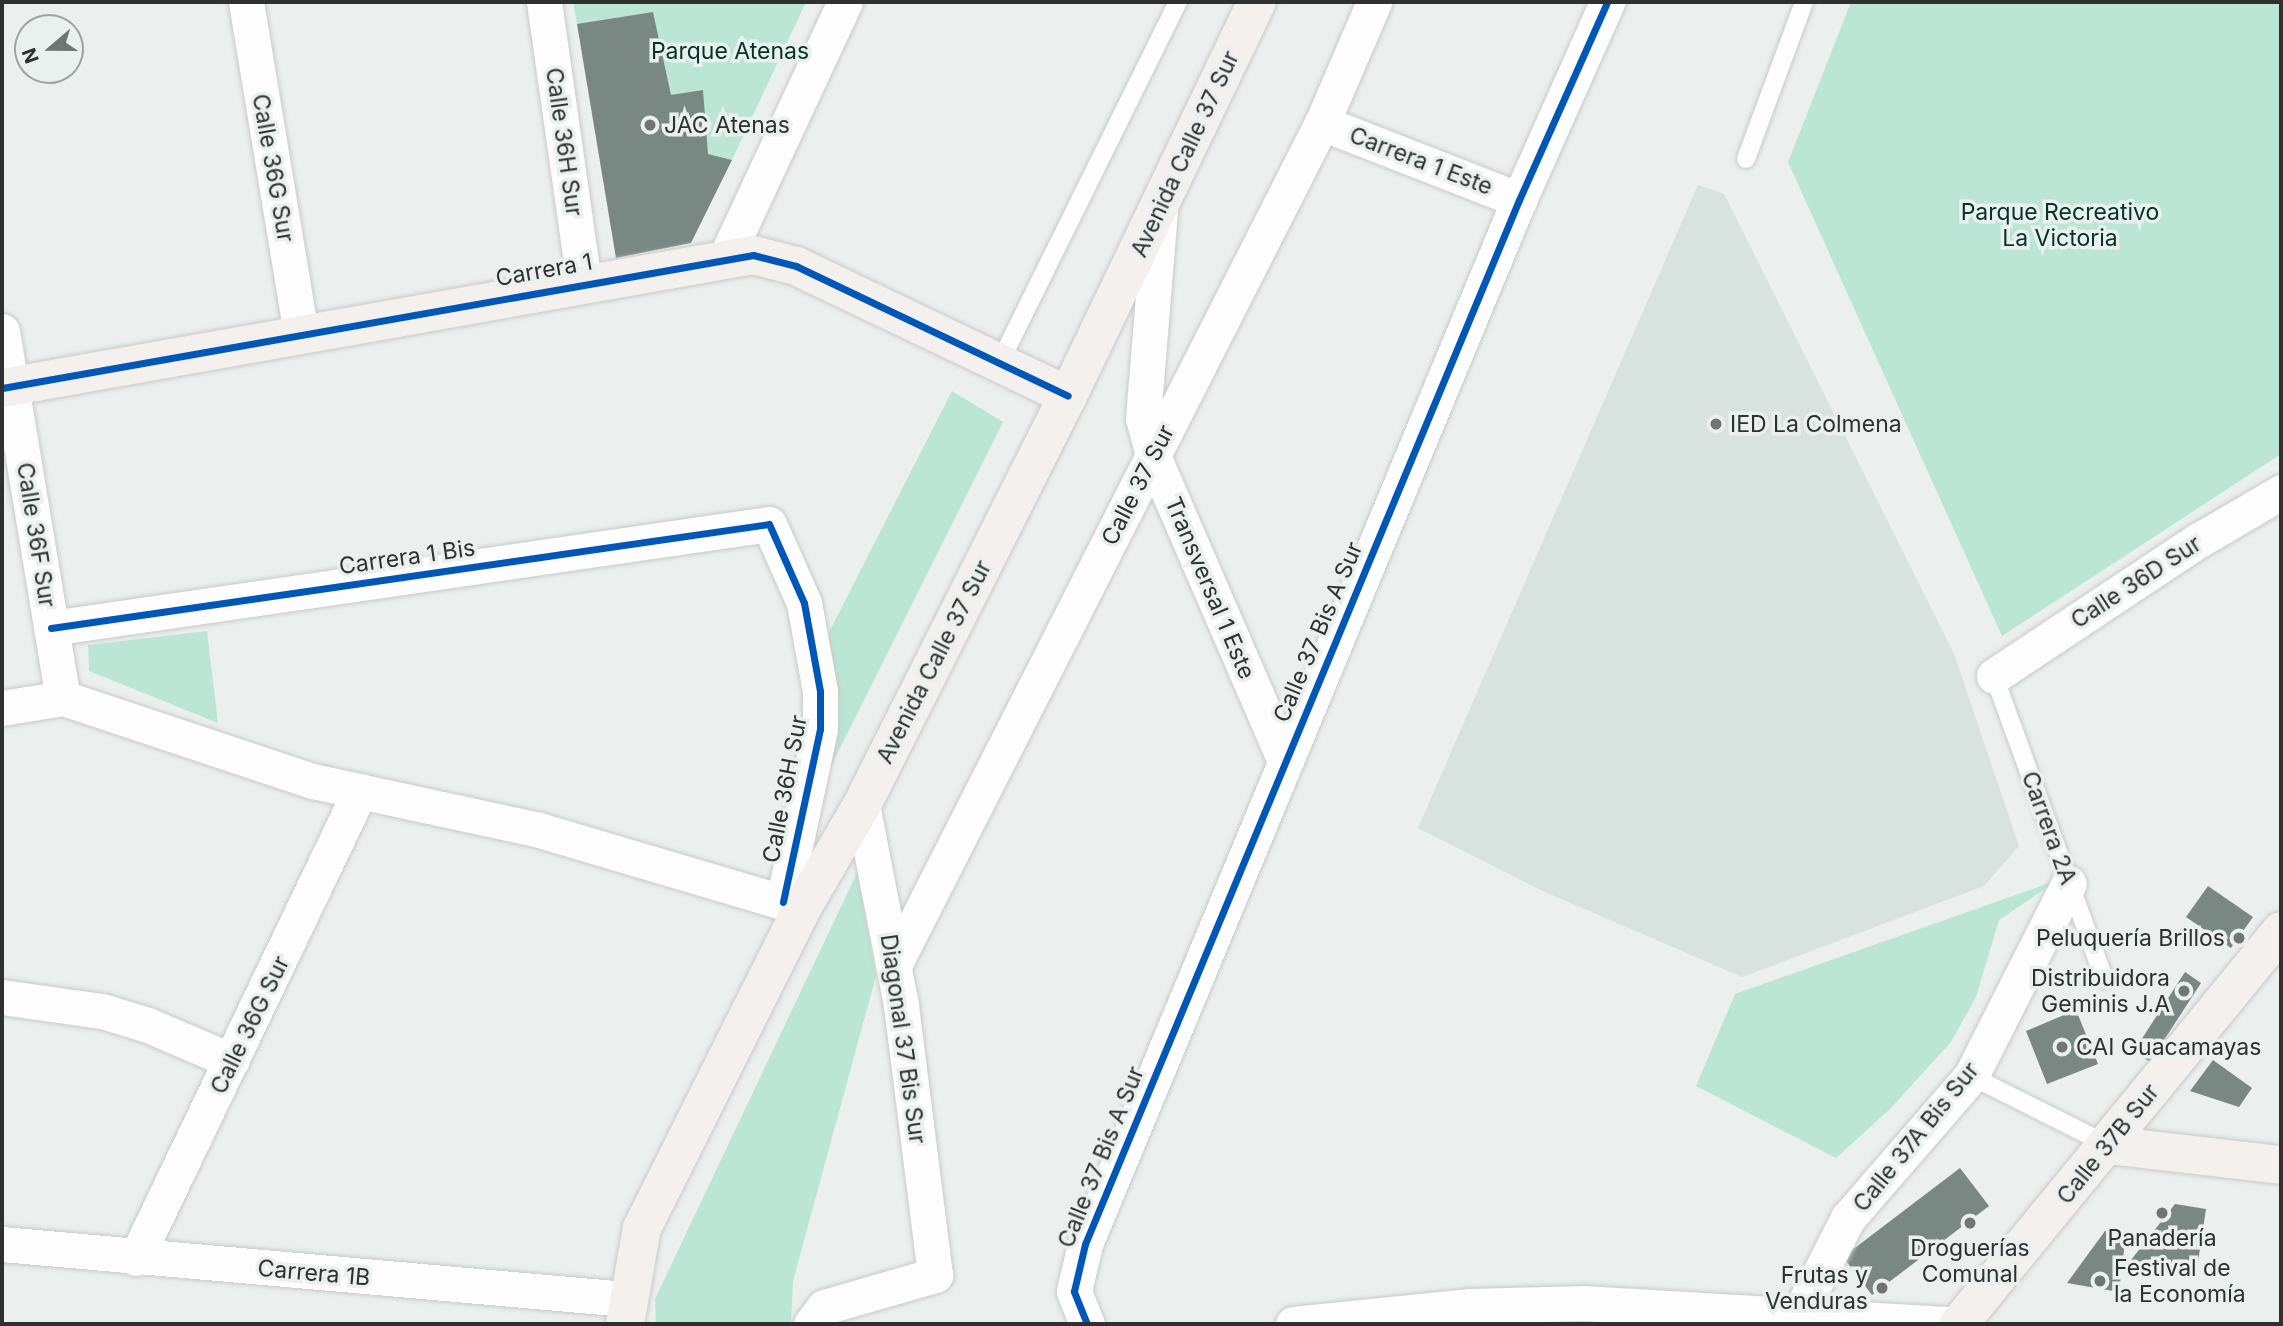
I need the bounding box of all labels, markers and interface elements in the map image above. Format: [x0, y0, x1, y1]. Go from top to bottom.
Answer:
north arrow [14, 14, 84, 84]
park label: Parque Atenas [651, 37, 809, 65]
text: N [17, 45, 44, 66]
street label: Avenida Calle 37 Sur [1125, 47, 1245, 261]
street label: Calle 36H Sur [540, 66, 588, 218]
street label: Calle 36G Sur [246, 92, 300, 244]
place label: JAC Atenas [664, 111, 790, 139]
marker: JAC Atenas [642, 117, 658, 133]
street label: Carrera 1 Este [1346, 121, 1496, 201]
park label: Parque Recreativo La Victoria [1961, 198, 2159, 252]
street label: Carrera 1 [493, 248, 595, 292]
place label: IED La Colmena [1730, 410, 1902, 438]
marker: IED La Colmena [1708, 416, 1724, 432]
street label: Calle 37 Sur [1096, 420, 1180, 550]
street label: Calle 36F Sur [11, 461, 61, 609]
street label: Transversal 1 Este [1159, 493, 1261, 683]
street label: Calle 36D Sur [2066, 530, 2206, 634]
street label: Carrera 1 Bis [337, 534, 477, 580]
street label: Calle 37 Bis A Sur [1268, 538, 1368, 726]
street label: Avenida Calle 37 Sur [871, 556, 997, 768]
street label: Calle 36H Sur [757, 713, 813, 865]
street label: Carrera 2A [2016, 768, 2082, 888]
place label: Peluquería Brillos [2036, 924, 2225, 952]
marker: Peluquería Brillos [2231, 930, 2247, 946]
street label: Diagonal 37 Bis Sur [875, 932, 931, 1146]
street label: Calle 36G Sur [205, 952, 295, 1098]
place label: Distribuidora Geminis J.A [2031, 964, 2170, 1018]
marker: Distribuidora Geminis J.A [2176, 983, 2192, 999]
place label: CAI Guacamayas [2076, 1033, 2261, 1061]
marker: CAI Guacamayas [2054, 1039, 2070, 1055]
street label: Calle 37A Bis Sur [1847, 1057, 1985, 1217]
street label: Calle 37 Bis A Sur [1052, 1062, 1150, 1252]
street label: Calle 37B Sur [2051, 1078, 2165, 1210]
marker: Panadería [2154, 1205, 2170, 1221]
marker: Droguerías Comunal [1962, 1215, 1978, 1231]
place label: Panadería [2107, 1224, 2217, 1252]
place label: Droguerías Comunal [1910, 1234, 2030, 1288]
street label: Carrera 1B [257, 1254, 371, 1292]
place label: Festival de la Economía [2114, 1254, 2246, 1308]
place label: Frutas y Venduras [1765, 1261, 1868, 1315]
marker: Festival de la Economía [2092, 1273, 2108, 1289]
marker: Frutas y Venduras [1874, 1280, 1890, 1296]

